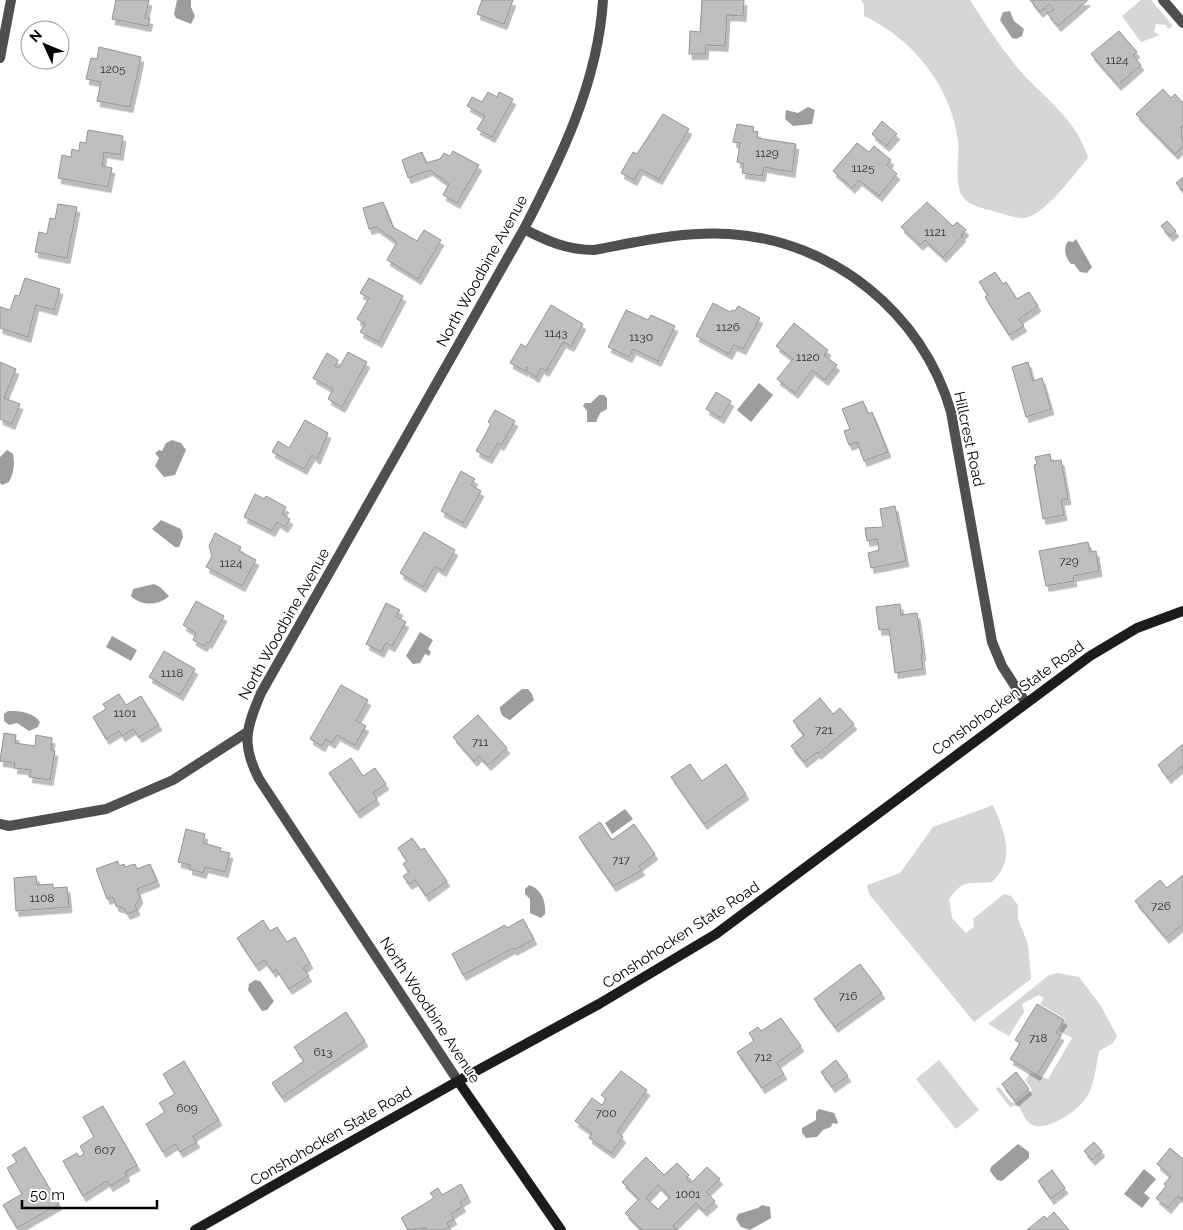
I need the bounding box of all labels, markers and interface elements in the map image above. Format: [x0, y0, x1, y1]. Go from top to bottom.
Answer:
north arrow [20, 20, 70, 70]
text: N [26, 27, 45, 45]
house number: 1124 [1105, 53, 1129, 67]
house number: 1205 [100, 62, 126, 76]
house number: 1129 [755, 146, 779, 160]
house number: 1125 [851, 161, 875, 175]
street label: North Woodbine Avenue [433, 192, 531, 350]
house number: 1121 [924, 225, 946, 239]
house number: 1126 [716, 320, 740, 334]
house number: 1143 [544, 326, 568, 340]
house number: 1130 [629, 330, 653, 344]
house number: 1120 [796, 350, 820, 364]
street label: Hillcrest Road [950, 390, 988, 488]
street label: North Woodbine Avenue [235, 545, 333, 703]
house number: 729 [1059, 554, 1079, 568]
house number: 1124 [219, 556, 243, 570]
street label: Conshohocken State Road [929, 637, 1087, 759]
house number: 1118 [161, 666, 183, 680]
house number: 1101 [114, 706, 136, 720]
house number: 721 [815, 723, 833, 737]
house number: 711 [472, 735, 488, 749]
house number: 717 [612, 853, 631, 867]
street label: Conshohocken State Road [599, 878, 763, 992]
house number: 1108 [30, 891, 54, 905]
house number: 726 [1151, 899, 1171, 913]
street label: North Woodbine Avenue [376, 934, 484, 1087]
house number: 716 [839, 989, 857, 1003]
house number: 718 [1029, 1031, 1047, 1045]
house number: 613 [314, 1045, 332, 1059]
house number: 712 [754, 1050, 772, 1064]
street label: Conshohocken State Road [247, 1082, 415, 1190]
house number: 609 [176, 1101, 198, 1115]
house number: 700 [595, 1106, 617, 1120]
house number: 607 [95, 1143, 116, 1157]
scale bar [22, 1178, 158, 1210]
text: 50 m [30, 1186, 65, 1204]
house number: 1001 [676, 1187, 700, 1201]

